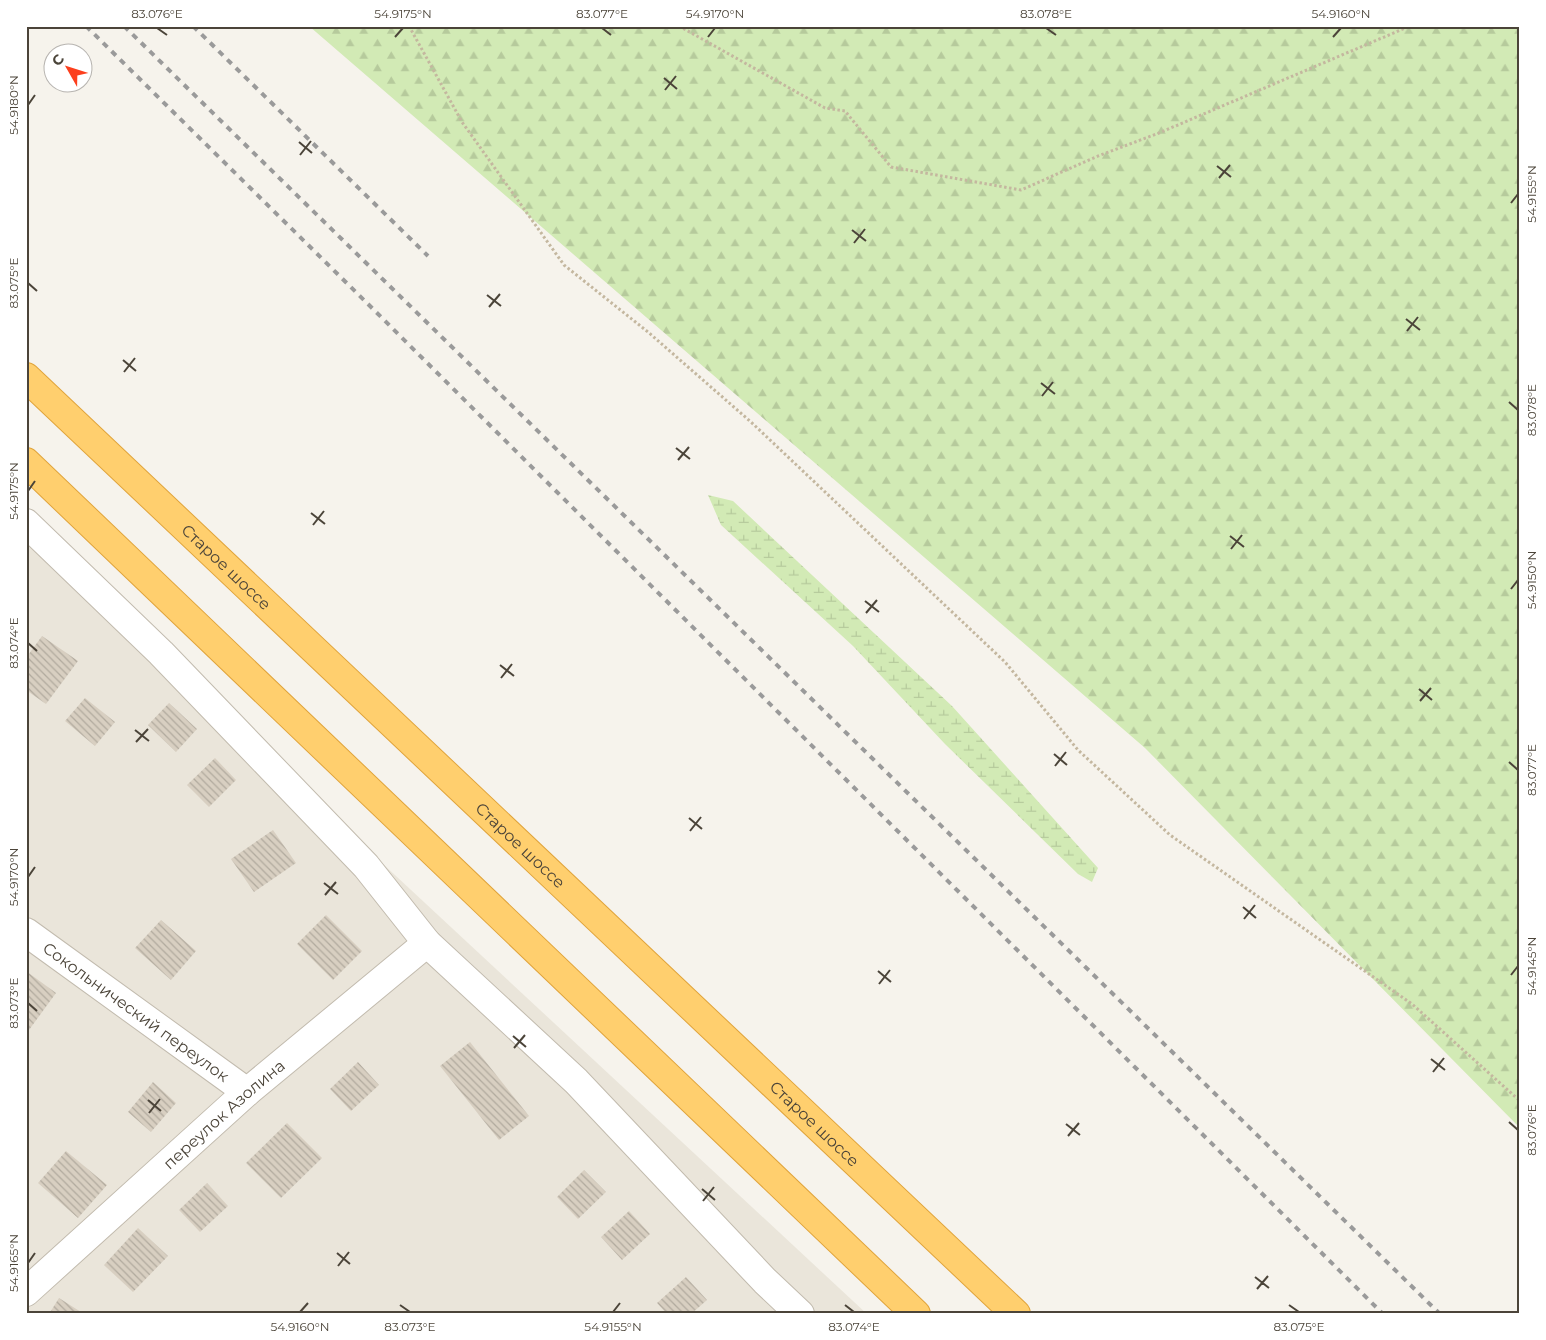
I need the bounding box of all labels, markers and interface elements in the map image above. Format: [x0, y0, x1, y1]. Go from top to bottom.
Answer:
text: 83.076°E [131, 6, 183, 21]
text: 54.9175°N [374, 6, 432, 21]
text: 83.077°E [576, 6, 628, 21]
text: 54.9170°N [686, 6, 744, 21]
text: 83.078°E [1020, 6, 1072, 21]
text: 54.9160°N [1311, 6, 1371, 21]
north arrow [42, 42, 92, 92]
text: С [48, 50, 68, 69]
text: 54.9180°N [6, 75, 21, 135]
text: 54.9155°N [1524, 165, 1539, 223]
text: 83.075°E [6, 257, 21, 309]
text: 83.078°E [1524, 384, 1539, 436]
text: 54.9175°N [6, 462, 21, 520]
street label: Старое шоссе [177, 520, 275, 614]
text: 54.9150°N [1524, 551, 1539, 609]
text: 83.074°E [6, 617, 21, 669]
text: 83.077°E [1524, 744, 1539, 796]
street label: Старое шоссе [472, 799, 569, 892]
text: 54.9170°N [6, 848, 21, 906]
text: 54.9145°N [1524, 937, 1539, 995]
street label: Сокольнический переулок [39, 938, 233, 1086]
text: 83.073°E [6, 977, 21, 1029]
street label: переулок Азолина [159, 1056, 289, 1173]
street label: Старое шоссе [766, 1077, 863, 1171]
text: 83.076°E [1524, 1104, 1539, 1156]
text: 54.9165°N [6, 1234, 21, 1292]
text: 54.9160°N [270, 1319, 330, 1334]
text: 83.073°E [384, 1319, 436, 1334]
text: 54.9155°N [584, 1319, 642, 1334]
text: 83.074°E [828, 1319, 880, 1334]
text: 83.075°E [1273, 1319, 1325, 1334]

